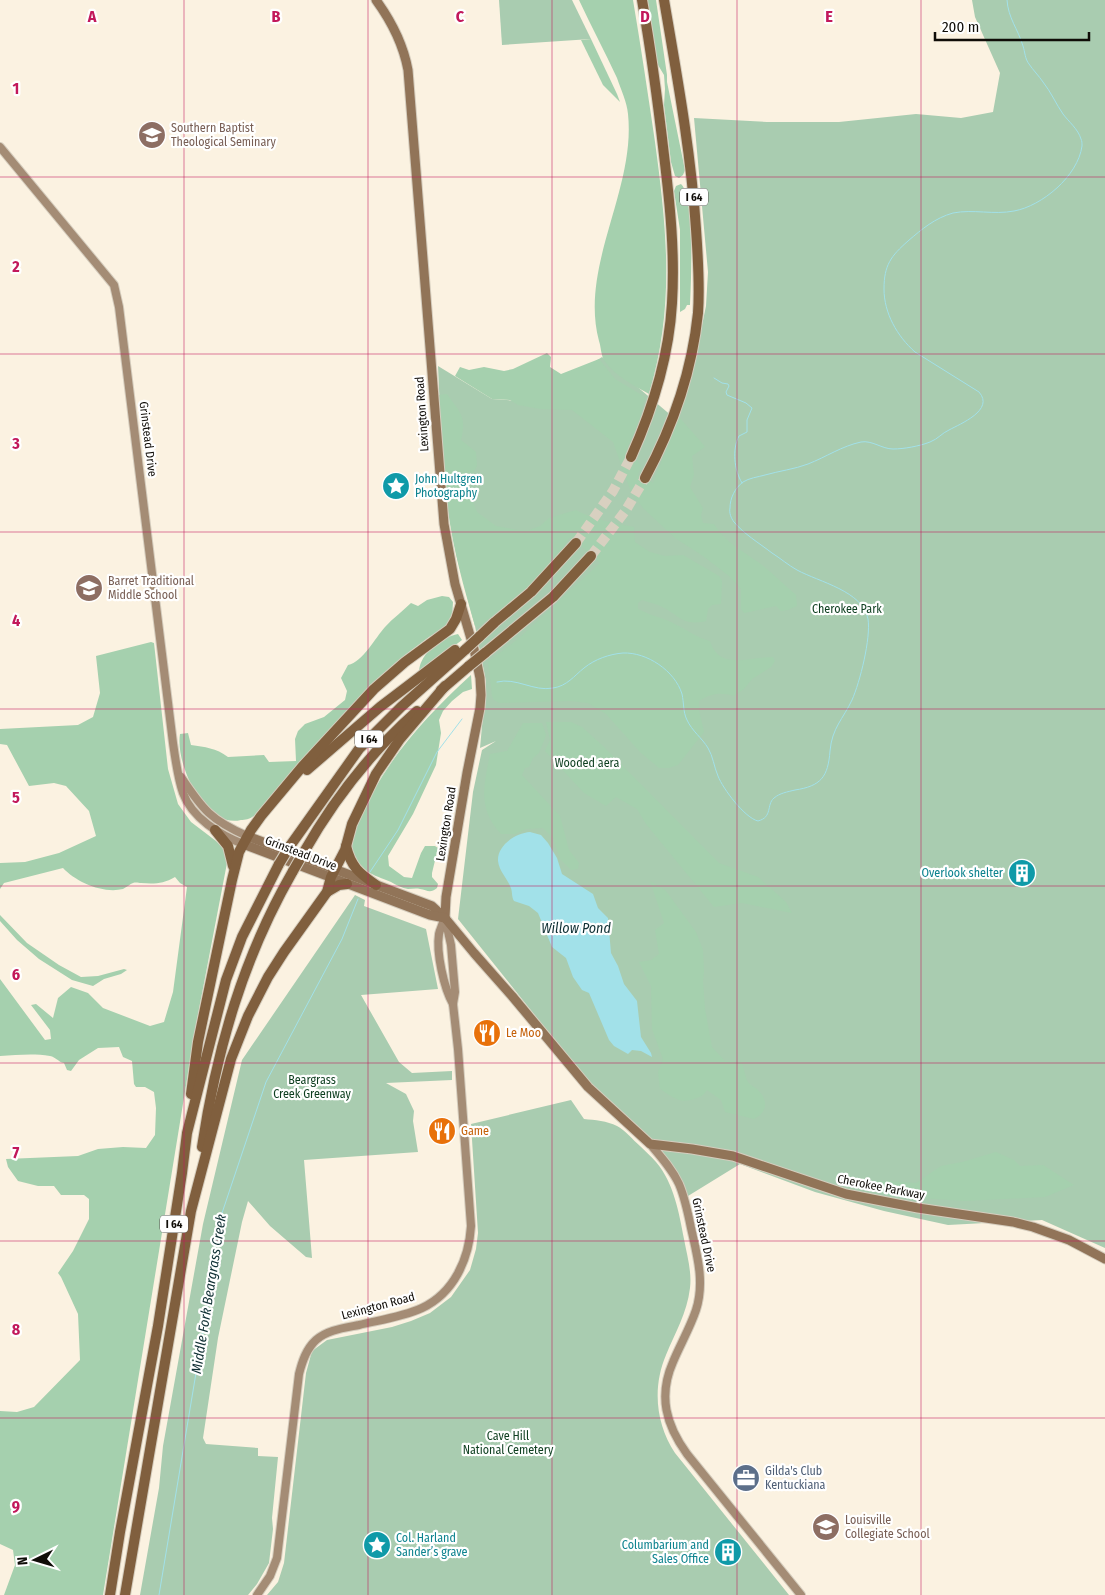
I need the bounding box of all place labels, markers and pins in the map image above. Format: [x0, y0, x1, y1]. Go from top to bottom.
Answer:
school or university icon: Southern Baptist Theological Seminary [137, 120, 167, 150]
place label: Southern Baptist Theological Seminary [171, 121, 276, 149]
place icon: John Hultgren Photography [381, 471, 411, 501]
place label: John Hultgren Photography [415, 472, 482, 500]
school or university icon: Barret Traditional Middle School [74, 573, 104, 603]
place label: Barret Traditional Middle School [108, 574, 194, 602]
building icon: Overlook shelter [1007, 858, 1037, 888]
place label: Overlook shelter [922, 866, 1004, 880]
restaurant icon: Le Moo [472, 1018, 502, 1048]
place label: Le Moo [506, 1026, 541, 1040]
restaurant icon: Game [427, 1116, 457, 1146]
place label: Game [461, 1124, 489, 1138]
office icon: Gilda's Club Kentuckiana [731, 1463, 761, 1493]
place label: Gilda's Club Kentuckiana [765, 1464, 826, 1492]
school or university icon: Louisville Collegiate School [811, 1512, 841, 1542]
place label: Louisville Collegiate School [845, 1513, 930, 1541]
place icon: Col. Harland Sander’s grave [362, 1530, 392, 1560]
place label: Col. Harland Sander’s grave [396, 1531, 468, 1559]
building icon: Columbarium and Sales Office [713, 1537, 743, 1567]
place label: Columbarium and Sales Office [622, 1538, 709, 1566]

